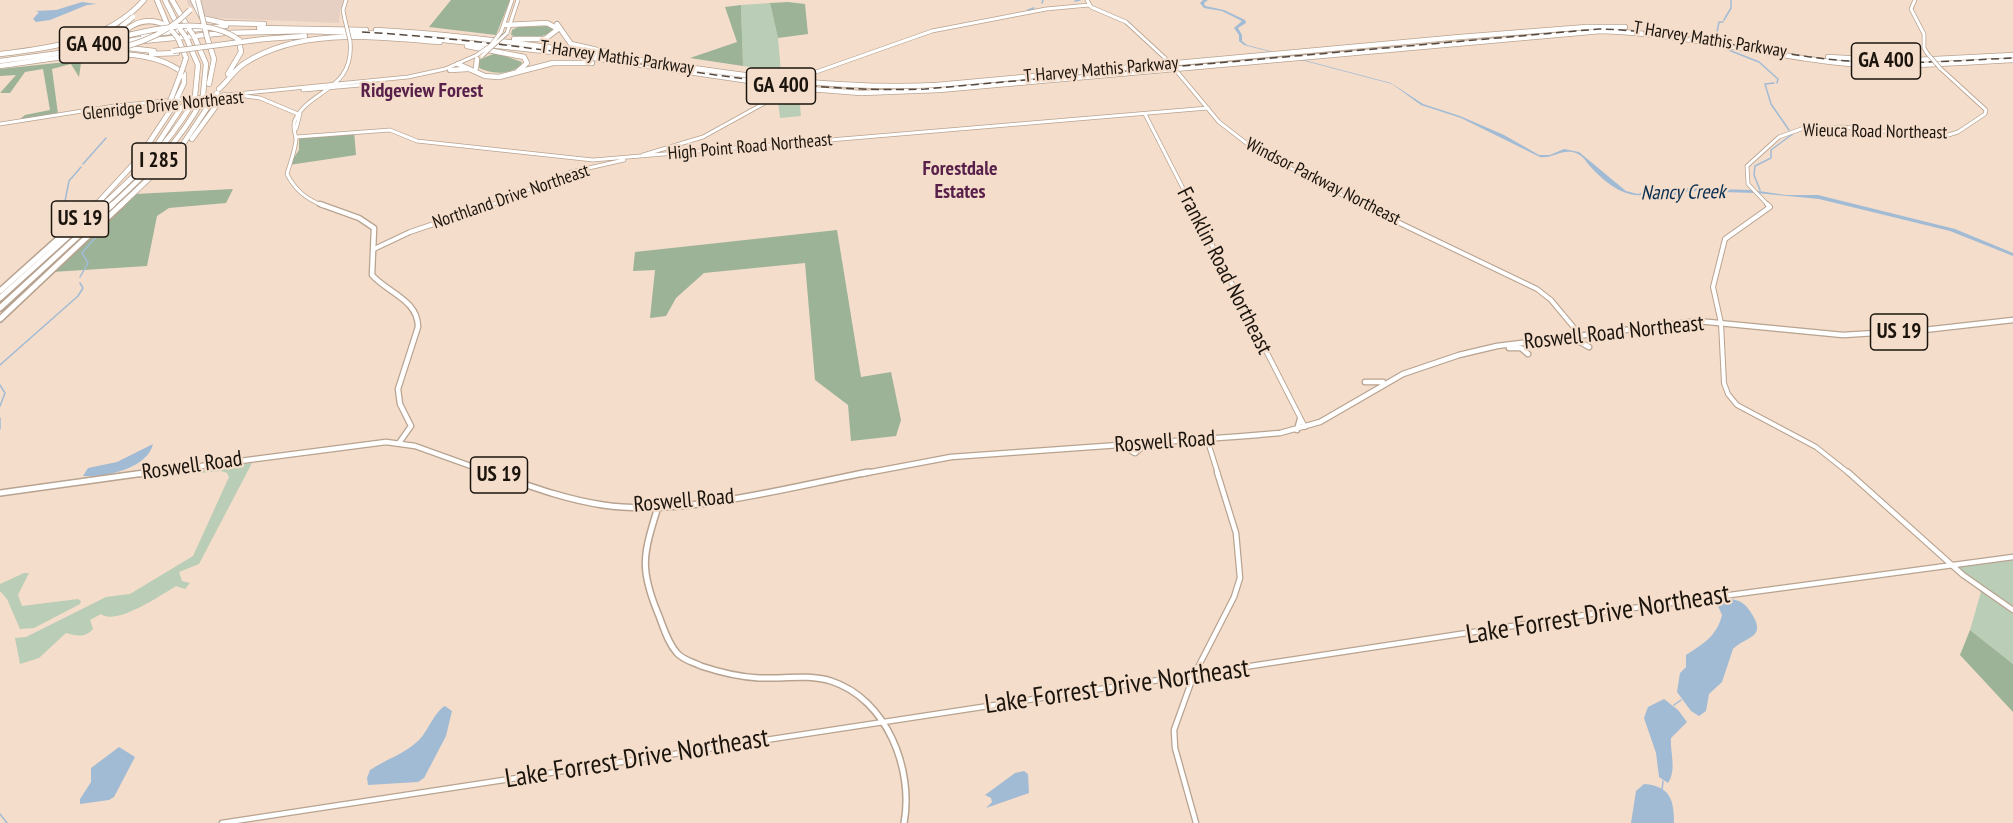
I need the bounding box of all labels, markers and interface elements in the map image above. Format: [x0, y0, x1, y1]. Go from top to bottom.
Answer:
street label: T Harvey Mathis Parkway [1632, 17, 1788, 63]
road number: GA 400 [60, 27, 128, 63]
street label: T Harvey Mathis Parkway [539, 37, 695, 79]
road number: GA 400 [1852, 43, 1920, 79]
street label: T Harvey Mathis Parkway [1023, 52, 1179, 88]
road number: GA 400 [746, 68, 816, 104]
district label: Ridgeview Forest [361, 79, 483, 103]
street label: Glenridge Drive Northeast [81, 87, 245, 125]
street label: Wieuca Road Northeast [1803, 120, 1947, 144]
street label: High Point Road Northeast [667, 129, 833, 165]
street label: Windsor Parkway Northeast [1242, 134, 1404, 230]
road number: I 285 [132, 143, 186, 179]
district label: Forestdale Estates [922, 157, 998, 204]
street label: Northland Drive Northeast [430, 160, 592, 234]
water label: Nancy Creek [1640, 180, 1726, 206]
street label: Franklin Road Northeast [1171, 183, 1277, 359]
road number: US 19 [52, 201, 109, 237]
street label: Roswell Road Northeast [1523, 310, 1705, 356]
road number: US 19 [1870, 314, 1928, 350]
street label: Roswell Road [1114, 425, 1216, 459]
street label: Roswell Road [140, 446, 244, 486]
road number: US 19 [470, 457, 528, 493]
street label: Roswell Road [633, 483, 735, 519]
street label: Lake Forrest Drive Northeast [1464, 578, 1732, 652]
street label: Lake Forrest Drive Northeast [983, 652, 1251, 722]
street label: Lake Forrest Drive Northeast [503, 722, 771, 796]

